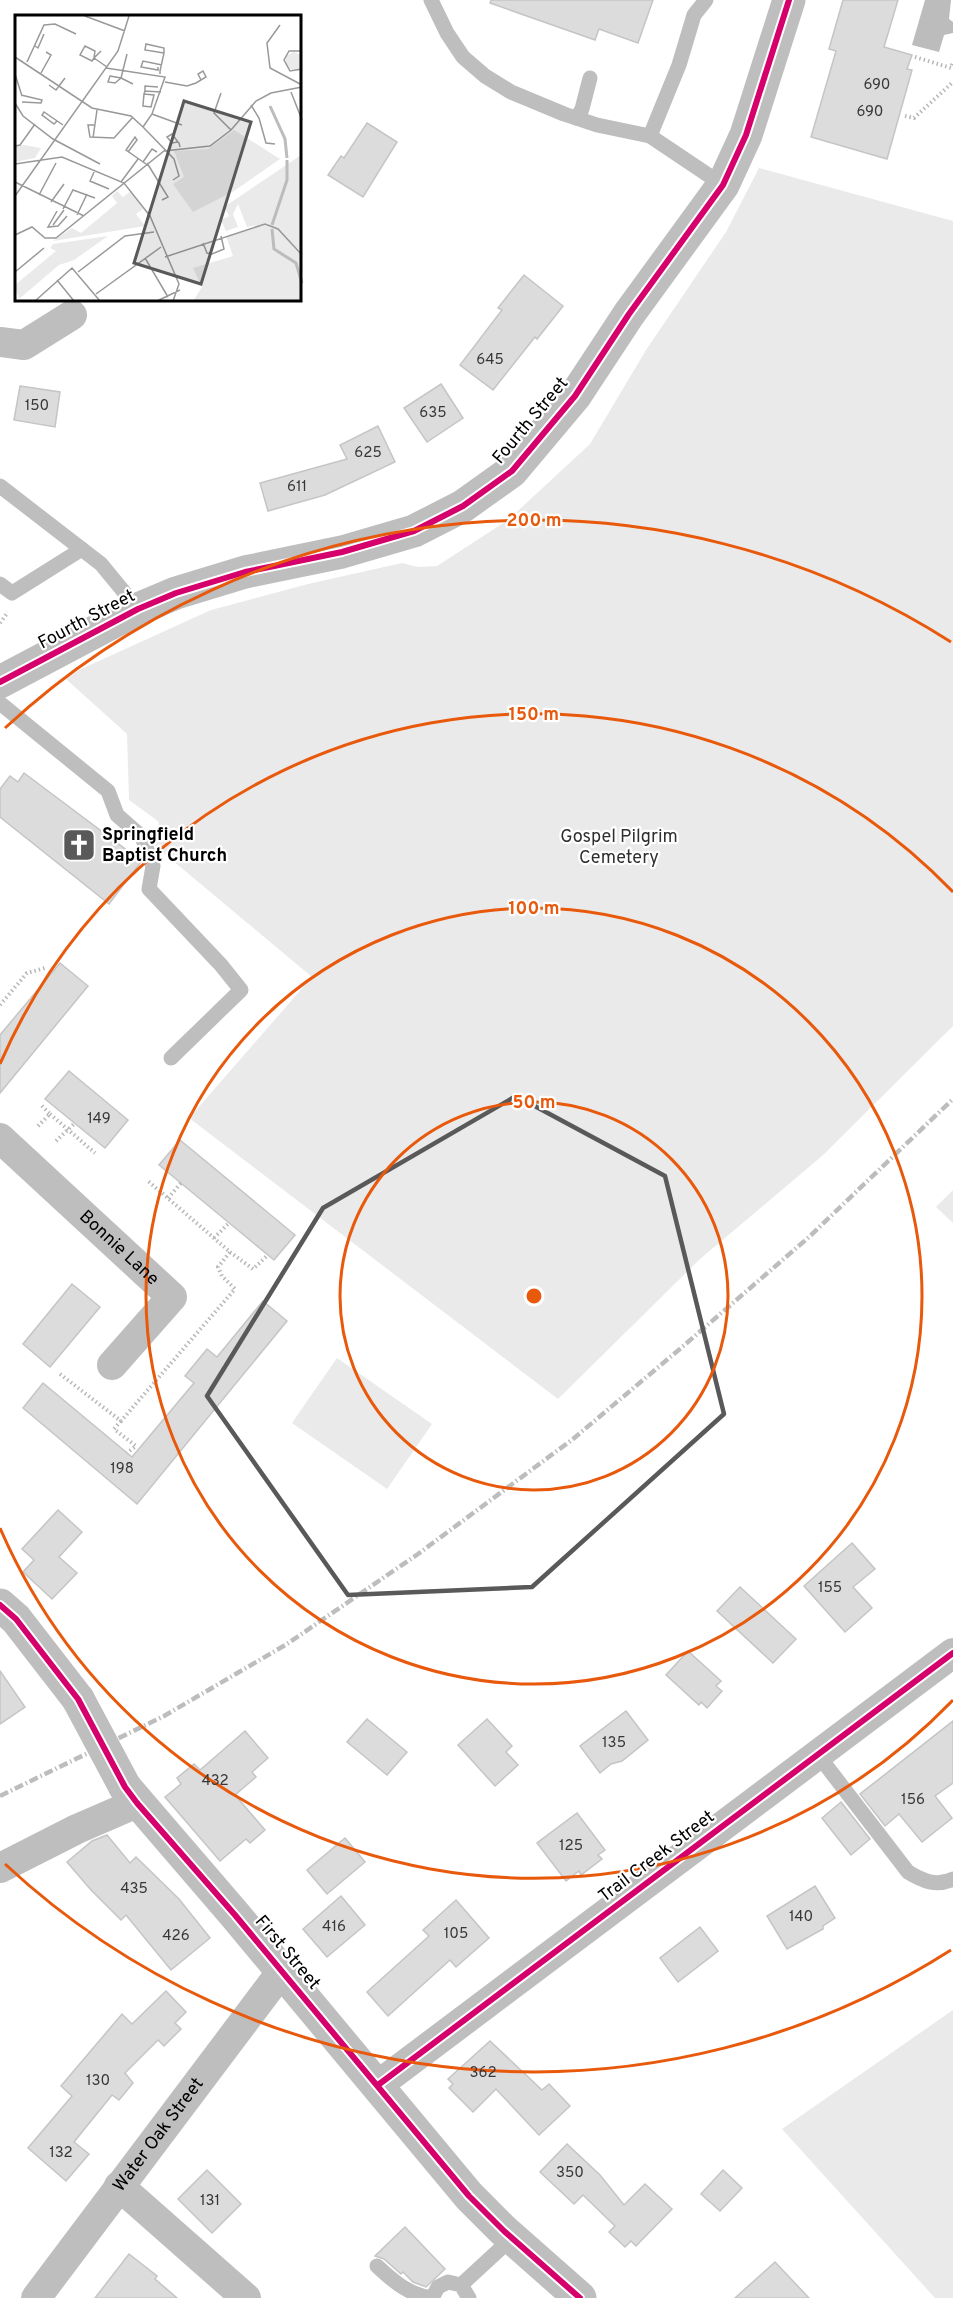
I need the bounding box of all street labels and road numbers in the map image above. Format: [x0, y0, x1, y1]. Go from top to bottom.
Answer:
street label: Fourth Street [488, 373, 574, 469]
street label: Fourth Street [35, 585, 139, 655]
street label: Bonnie Lane [74, 1205, 164, 1291]
street label: Trail Creek Street [594, 1806, 720, 1908]
street label: First Street [249, 1911, 325, 1995]
street label: Water Oak Street [108, 2073, 209, 2197]

